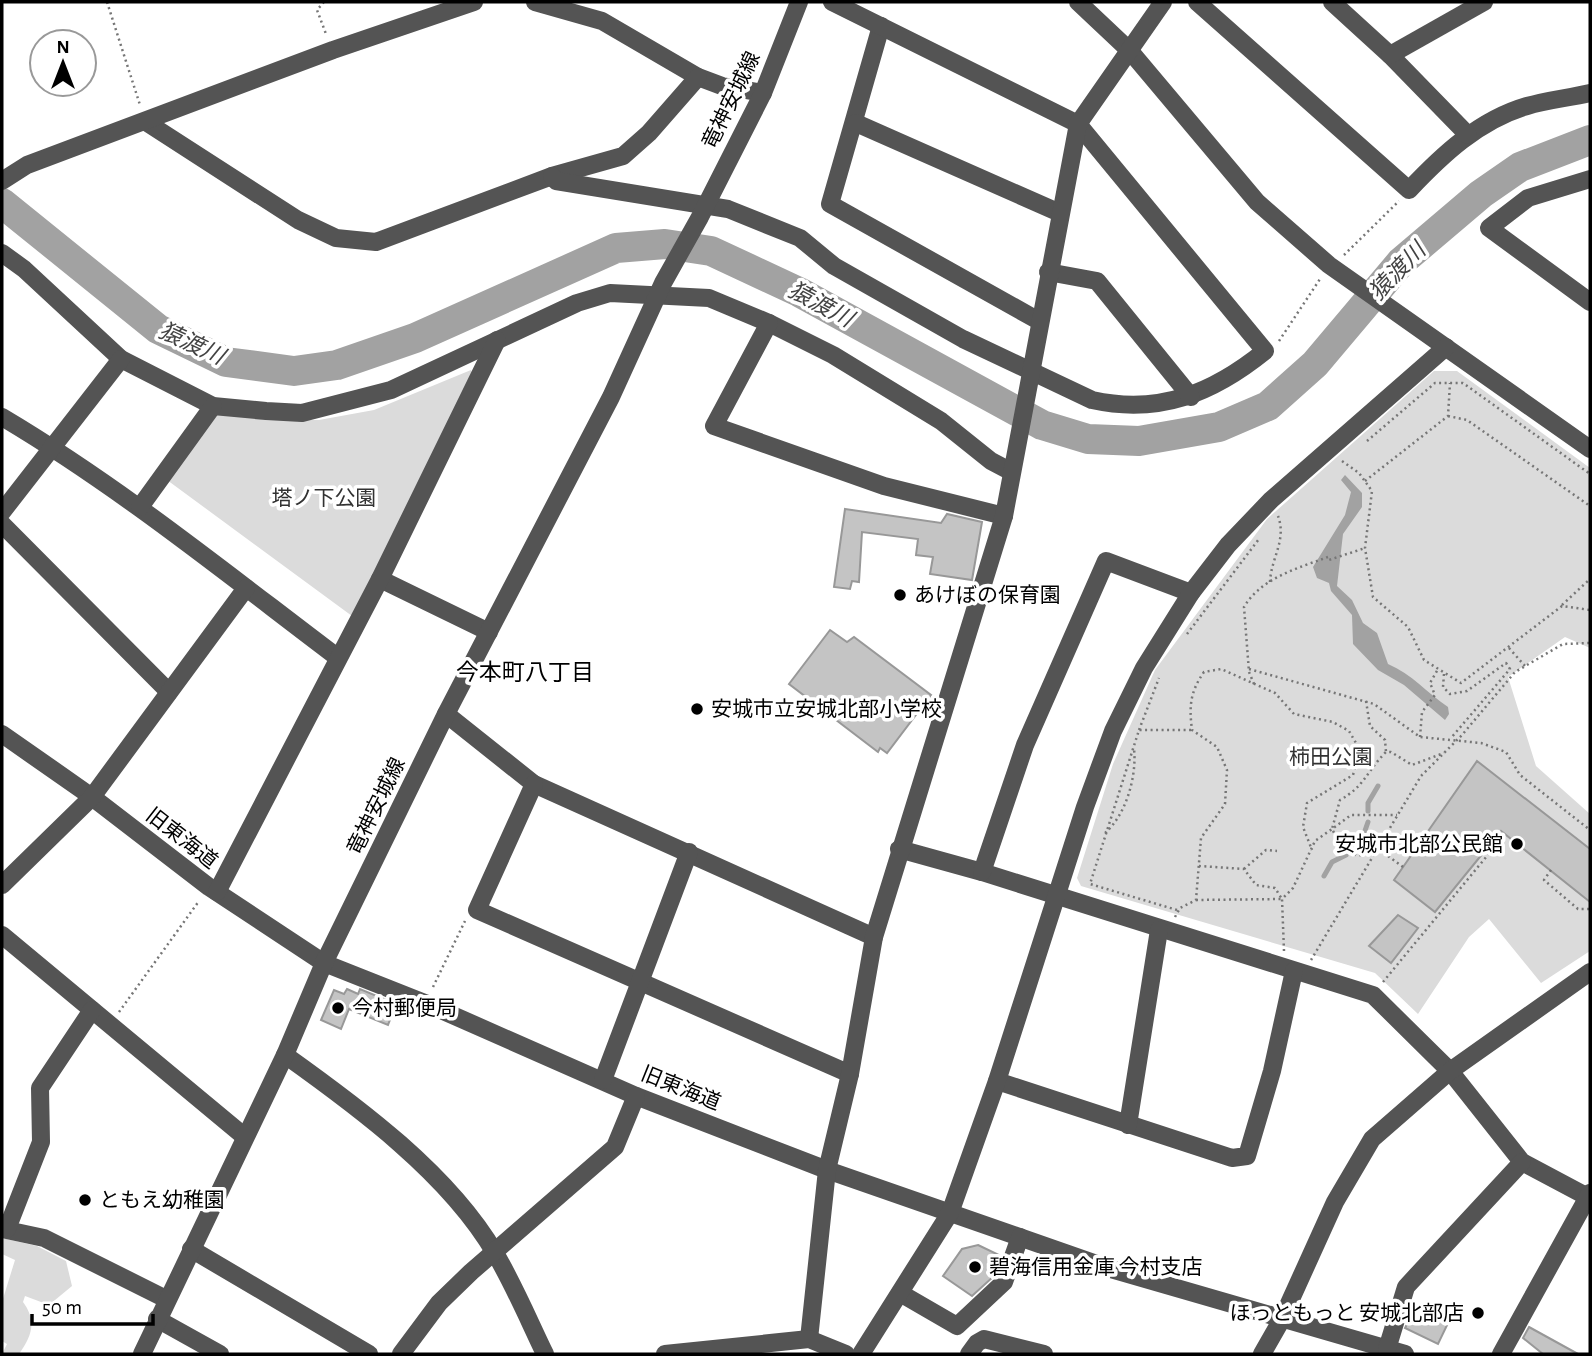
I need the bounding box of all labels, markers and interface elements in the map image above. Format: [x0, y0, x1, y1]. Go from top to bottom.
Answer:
north arrow [28, 28, 98, 98]
text: N [56, 38, 70, 57]
street label: 竜神安城線 [698, 48, 764, 152]
water label: 猿渡川 [1364, 236, 1432, 305]
water label: 猿渡川 [784, 277, 860, 333]
water label: 猿渡川 [155, 318, 231, 371]
park label: 塔ノ下公園 [272, 487, 377, 509]
place label: あけぼの保育園 [914, 584, 1061, 606]
marker: あけぼの保育園 [892, 587, 908, 603]
district label: 今本町八丁目 [456, 660, 594, 685]
place label: 安城市立安城北部小学校 [711, 698, 942, 720]
marker: 安城市立安城北部小学校 [689, 701, 705, 717]
park label: 柿田公園 [1289, 746, 1373, 768]
street label: 竜神安城線 [343, 754, 409, 858]
street label: 旧東海道 [142, 803, 222, 873]
place label: 安城市北部公民館 [1335, 833, 1503, 855]
marker: 安城市北部公民館 [1509, 836, 1525, 852]
place label: 今村郵便局 [352, 997, 457, 1019]
marker: 今村郵便局 [330, 1000, 346, 1016]
street label: 旧東海道 [638, 1062, 724, 1114]
place label: ともえ幼稚園 [99, 1189, 225, 1211]
marker: ともえ幼稚園 [77, 1192, 93, 1208]
place label: 碧海信用金庫 今村支店 [989, 1256, 1202, 1278]
marker: 碧海信用金庫 今村支店 [967, 1259, 983, 1275]
scale bar [32, 1282, 152, 1326]
text: 50 m [42, 1297, 82, 1318]
place label: ほっともっと 安城北部店 [1230, 1302, 1464, 1324]
marker: ほっともっと 安城北部店 [1470, 1305, 1486, 1321]

